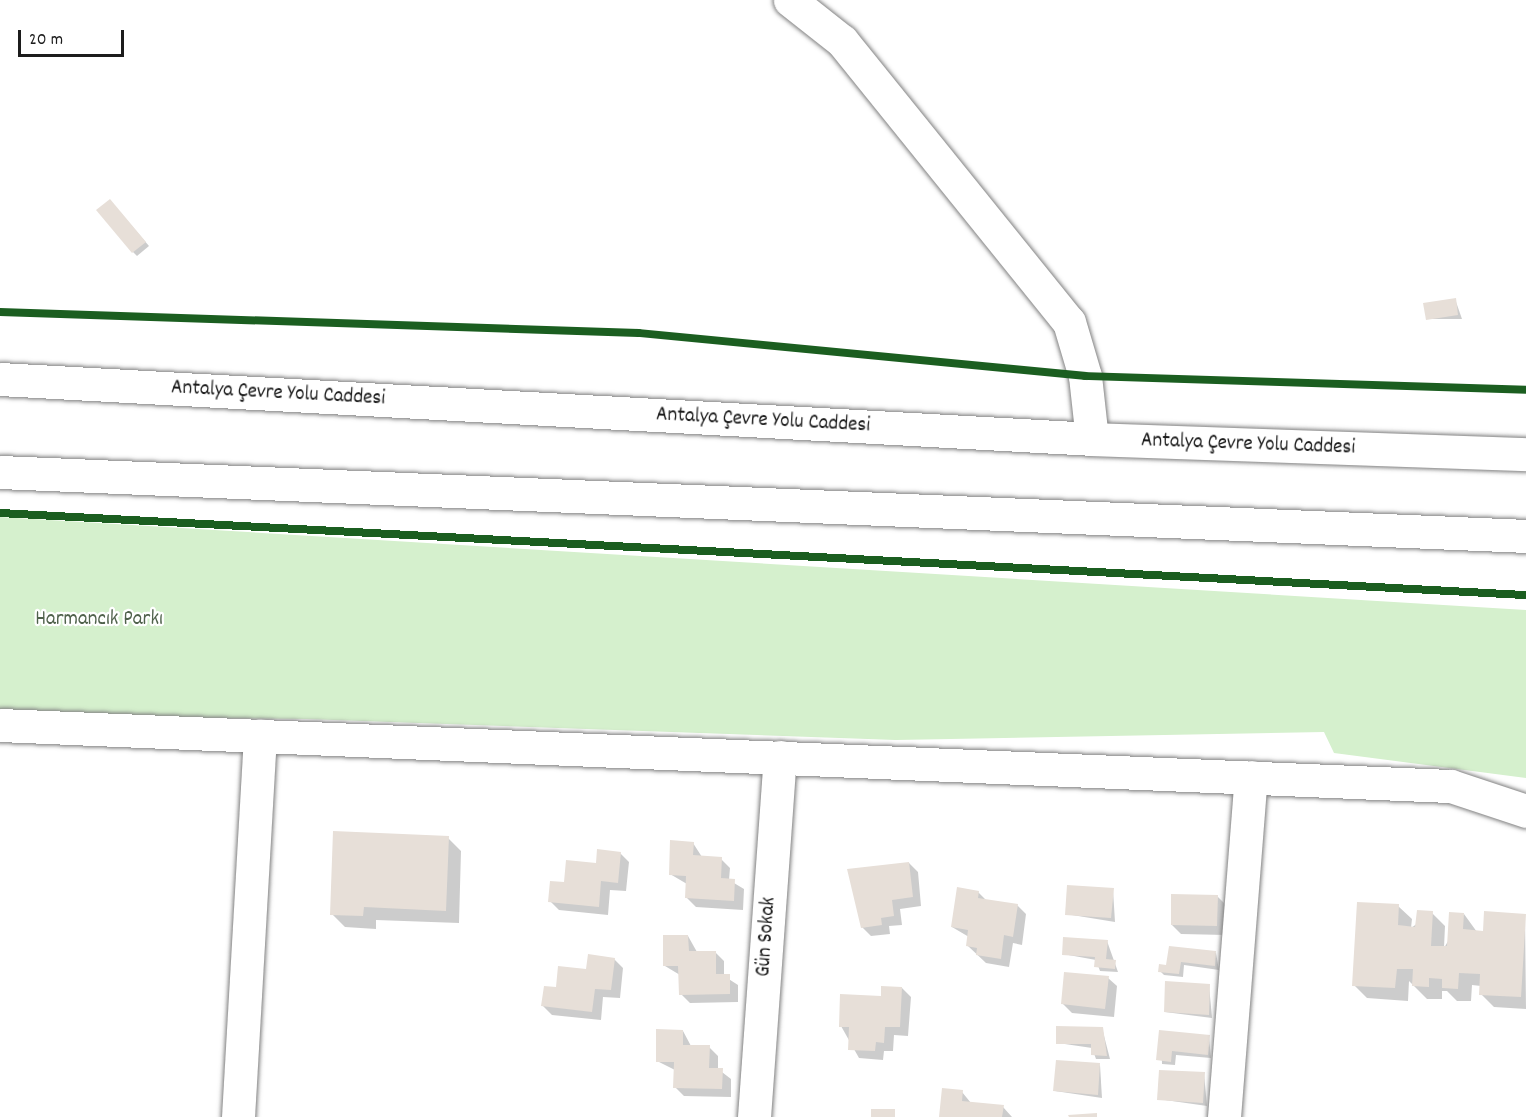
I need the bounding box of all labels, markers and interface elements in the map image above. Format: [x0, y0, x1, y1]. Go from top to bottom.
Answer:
scale bar [21, 18, 128, 56]
text: 20 m [29, 28, 63, 53]
street label: Antalya Çevre Yolu Caddesi [170, 376, 386, 412]
street label: Antalya Çevre Yolu Caddesi [655, 403, 871, 439]
street label: Antalya Çevre Yolu Caddesi [1141, 429, 1355, 461]
park label: Harmancık Parkı [35, 607, 163, 633]
street label: Gün Sokak [752, 896, 782, 978]

